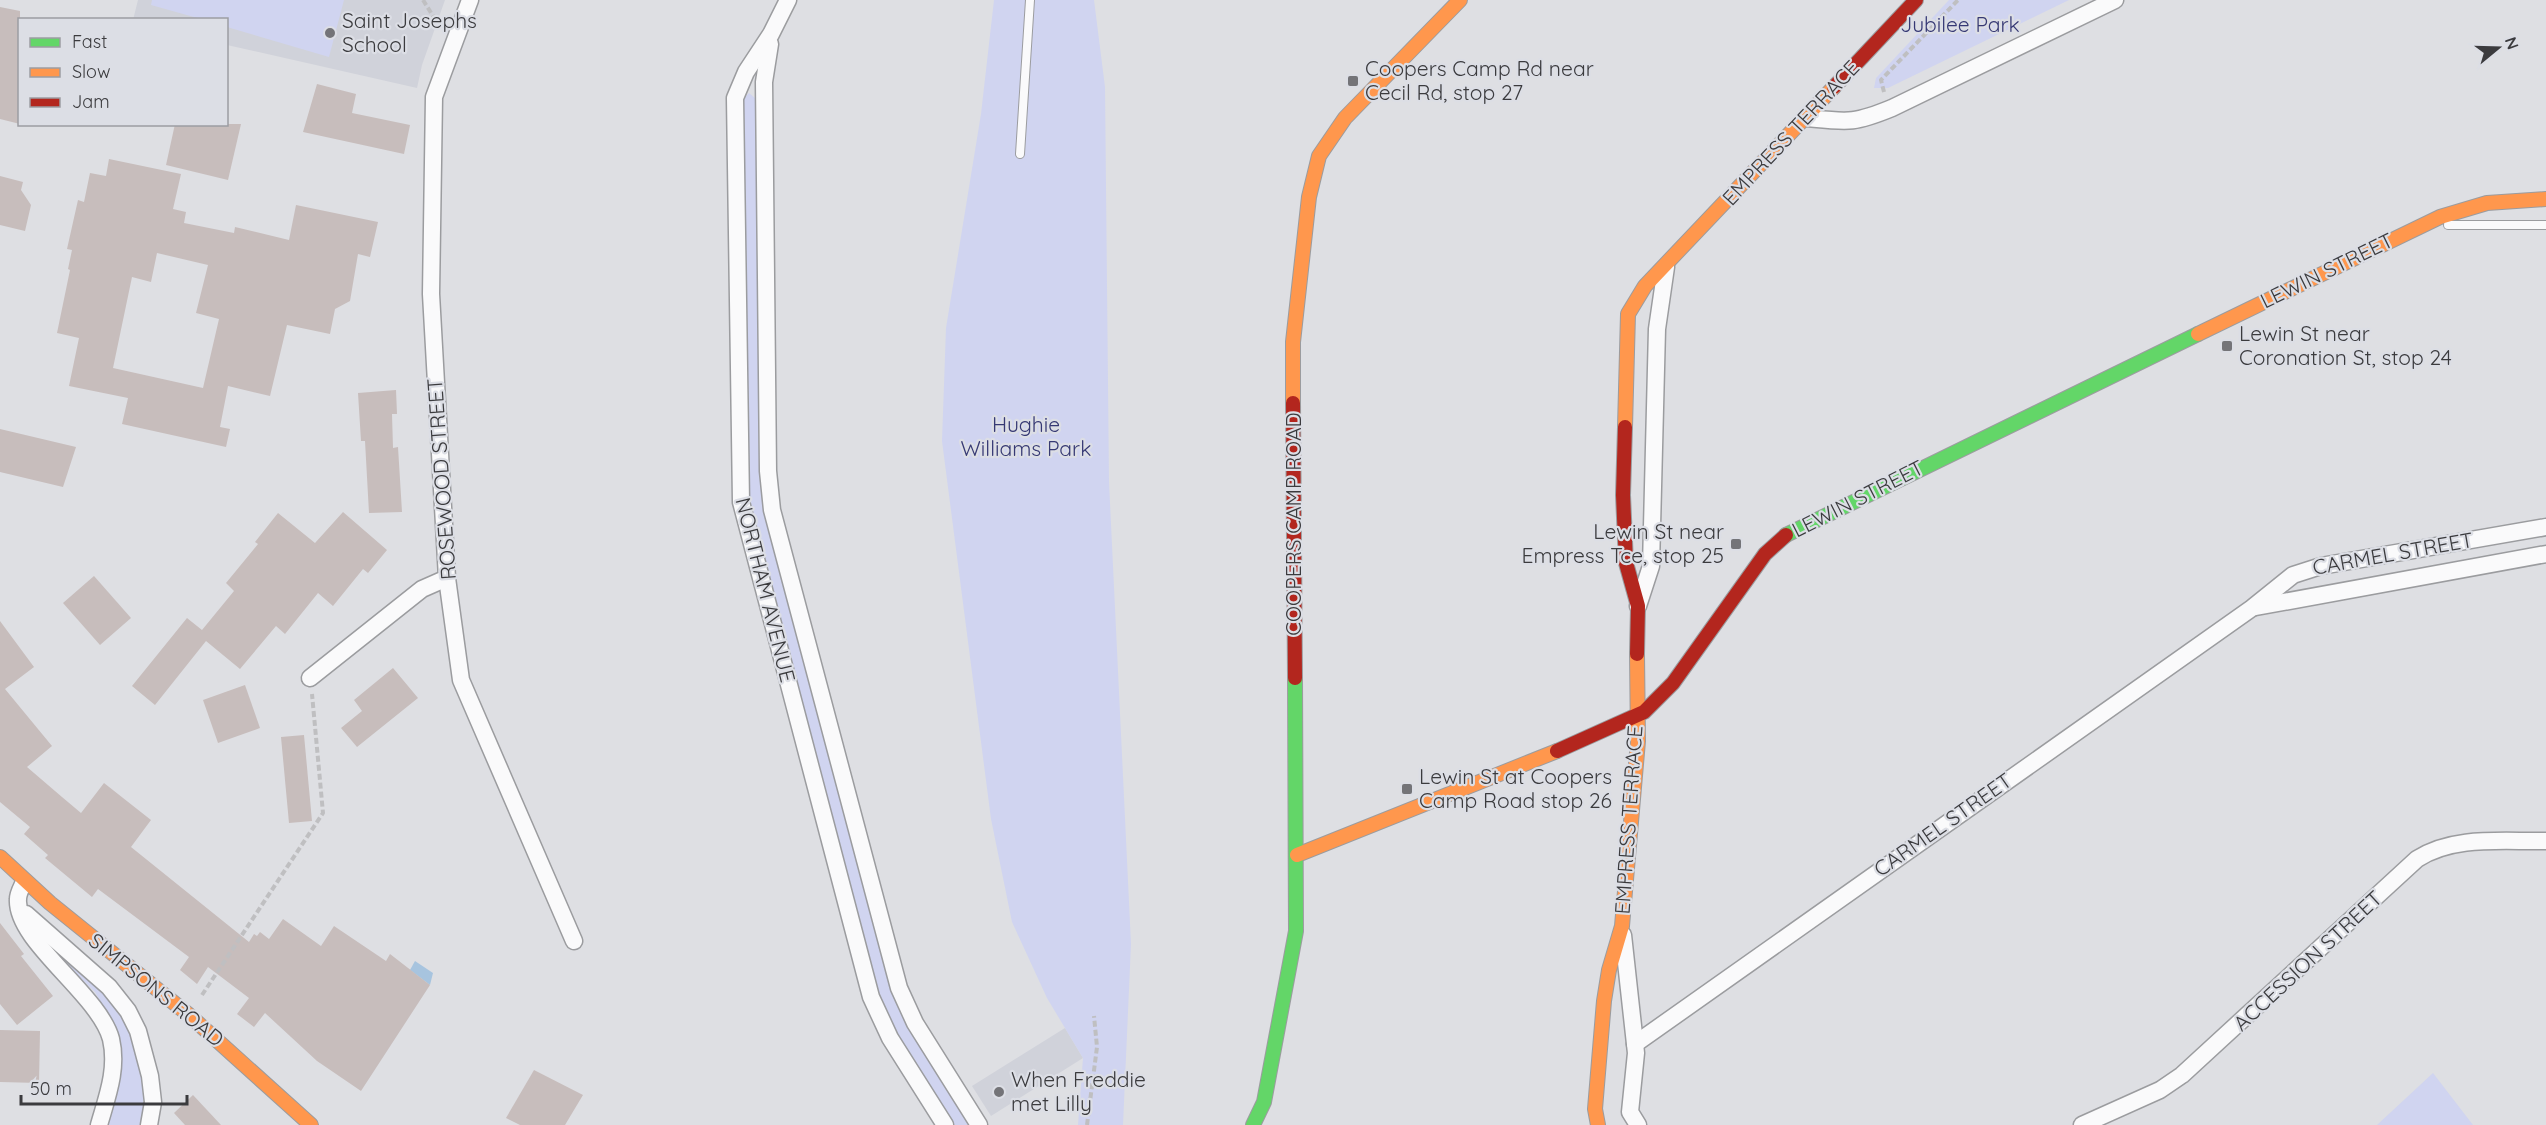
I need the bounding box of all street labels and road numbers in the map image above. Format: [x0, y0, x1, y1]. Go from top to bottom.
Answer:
street label: EMPRESS TERRACE [1716, 54, 1864, 210]
street label: LEWIN STREET [2256, 227, 2397, 314]
street label: ROSEWOOD STREET [421, 377, 461, 581]
street label: COOPERS CAMP ROAD [1280, 412, 1306, 636]
street label: LEWIN STREET [1787, 454, 1928, 543]
street label: NORTHAM AVENUE [730, 495, 801, 685]
street label: CARMEL STREET [2310, 526, 2475, 580]
street label: EMPRESS TERRACE [1608, 725, 1648, 915]
street label: CARMEL STREET [1868, 767, 2017, 881]
street label: ACCESSION STREET [2228, 885, 2387, 1036]
street label: SIMPSONS ROAD [84, 927, 229, 1052]

